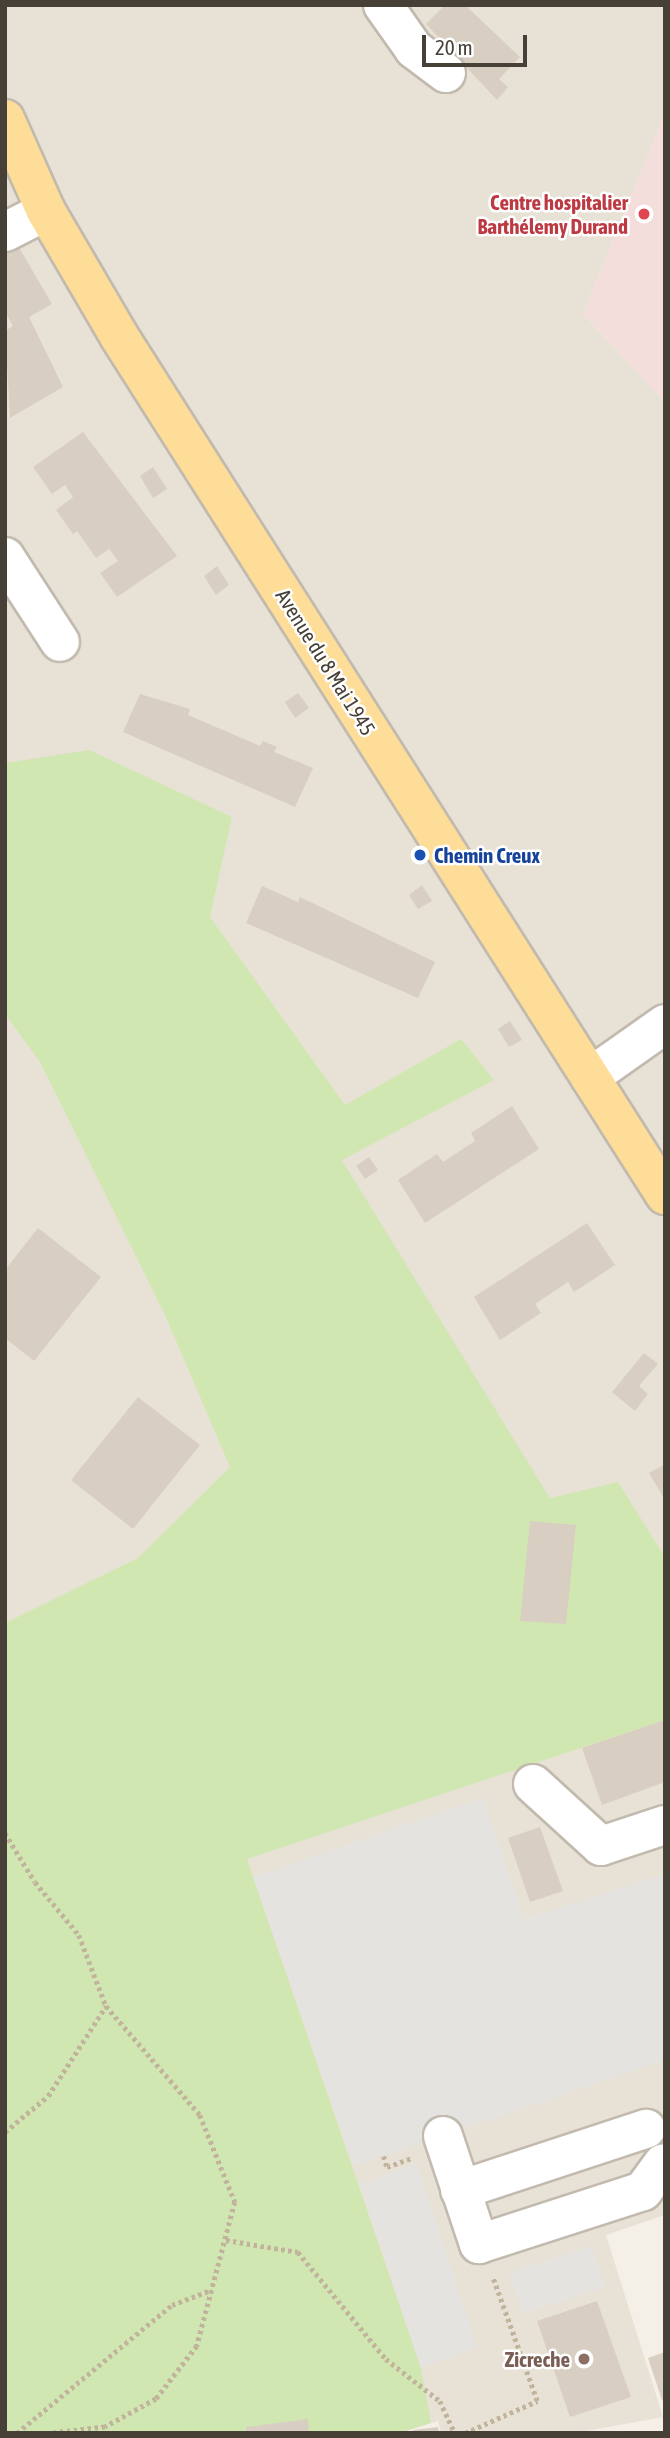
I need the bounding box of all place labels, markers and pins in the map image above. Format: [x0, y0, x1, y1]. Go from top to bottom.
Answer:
place label: Centre hospitalier Barthélemy Durand [477, 189, 628, 239]
marker: Centre hospitalier Barthélemy Durand [634, 204, 654, 224]
place label: Chemin Creux [434, 842, 540, 868]
marker: Chemin Creux [412, 847, 428, 863]
place label: Zicreche [505, 2346, 570, 2372]
marker: Zicreche [576, 2351, 592, 2367]

